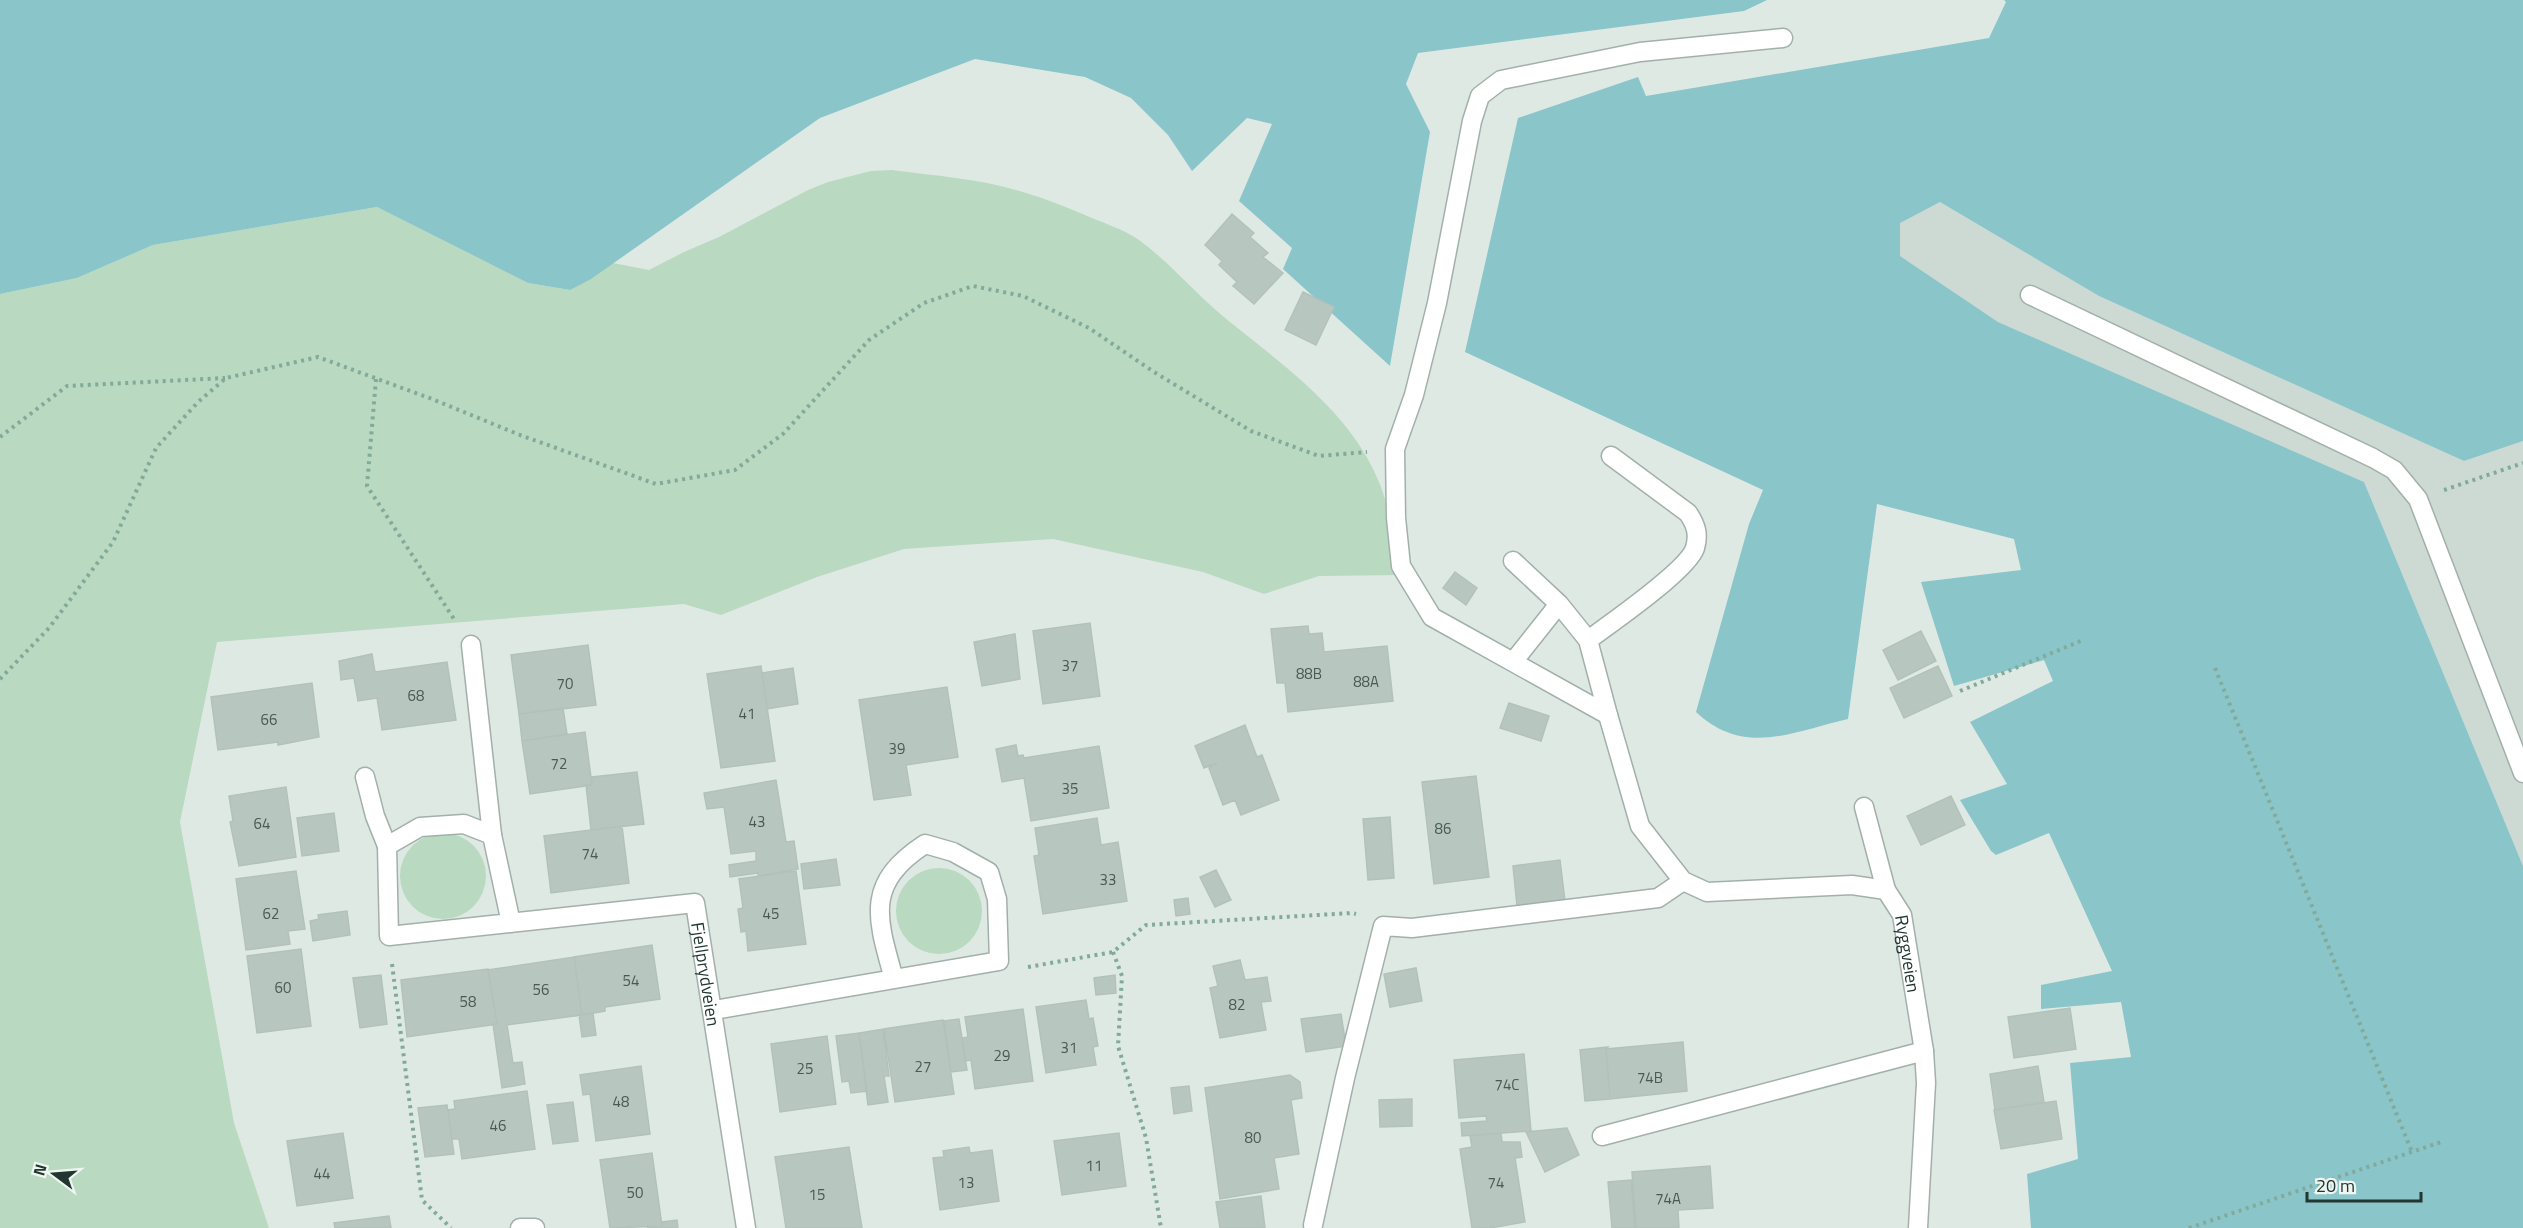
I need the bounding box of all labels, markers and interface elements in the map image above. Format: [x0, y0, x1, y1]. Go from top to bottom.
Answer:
house number: 37 [1062, 654, 1078, 677]
house number: 88B [1296, 662, 1322, 685]
house number: 88A [1353, 670, 1379, 693]
house number: 70 [557, 672, 573, 695]
house number: 68 [408, 684, 424, 707]
house number: 41 [739, 702, 755, 725]
house number: 66 [261, 708, 277, 731]
house number: 39 [889, 737, 905, 760]
house number: 72 [551, 752, 567, 775]
house number: 35 [1062, 777, 1078, 800]
house number: 43 [749, 810, 765, 833]
house number: 64 [254, 812, 270, 835]
house number: 86 [1435, 817, 1451, 840]
house number: 74 [582, 842, 598, 865]
house number: 33 [1100, 868, 1116, 891]
house number: 62 [263, 902, 279, 925]
house number: 45 [763, 902, 779, 925]
street label: Ryggveien [1889, 913, 1928, 994]
street label: Fjellprydveien [685, 920, 728, 1028]
house number: 54 [623, 969, 639, 992]
house number: 60 [275, 976, 291, 999]
house number: 56 [533, 978, 549, 1001]
house number: 58 [460, 990, 476, 1013]
house number: 82 [1229, 993, 1245, 1016]
house number: 31 [1061, 1036, 1077, 1059]
house number: 29 [994, 1044, 1010, 1067]
house number: 27 [915, 1055, 931, 1078]
house number: 25 [797, 1057, 813, 1080]
house number: 74B [1637, 1066, 1663, 1089]
house number: 74C [1495, 1073, 1519, 1096]
house number: 48 [613, 1090, 629, 1113]
house number: 46 [490, 1114, 506, 1137]
house number: 80 [1245, 1126, 1261, 1149]
north arrow [24, 1144, 84, 1204]
house number: 11 [1086, 1154, 1102, 1177]
text: N [27, 1161, 53, 1179]
house number: 44 [314, 1162, 330, 1185]
scale bar [2307, 1165, 2421, 1203]
house number: 13 [958, 1171, 974, 1194]
house number: 74 [1488, 1171, 1504, 1194]
text: 20 m [2316, 1172, 2355, 1199]
house number: 50 [627, 1181, 643, 1204]
house number: 15 [809, 1183, 825, 1206]
house number: 74A [1655, 1187, 1681, 1210]

